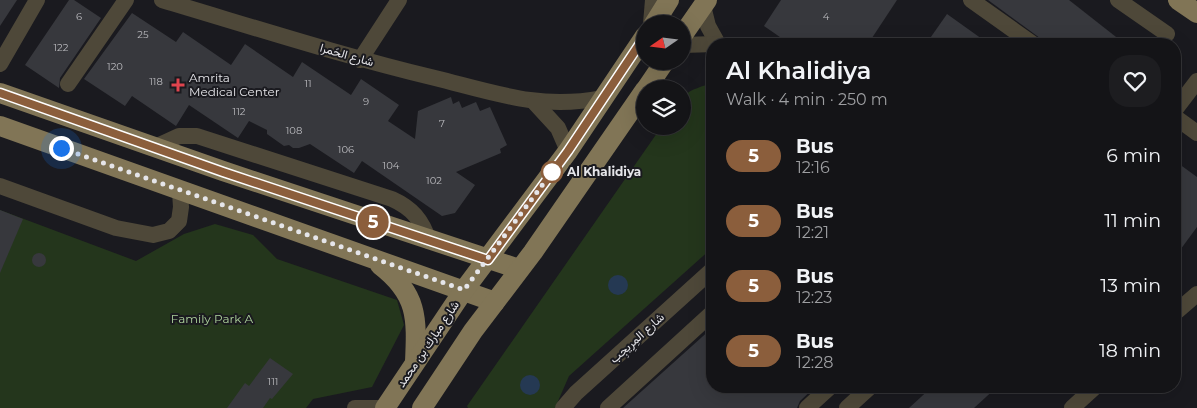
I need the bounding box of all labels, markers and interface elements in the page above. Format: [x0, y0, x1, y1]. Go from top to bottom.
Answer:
house number: 6 [76, 10, 82, 23]
house number: 4 [823, 10, 830, 23]
north arrow [636, 15, 691, 70]
map controls [636, 15, 691, 135]
house number: 25 [137, 28, 149, 41]
street label: شارع الحَمرا [318, 40, 376, 71]
house number: 122 [54, 41, 69, 54]
button: heart [1109, 55, 1161, 107]
text: Al Khalidiya [726, 56, 871, 85]
house number: 120 [107, 60, 123, 73]
place label: Amrita Medical Center [189, 70, 280, 99]
house number: 118 [149, 75, 163, 88]
house number: 11 [304, 77, 312, 90]
marker: Amrita Medical Center [171, 78, 185, 92]
button: layers [636, 80, 691, 135]
text: Walk · 4 min · 250 m [726, 90, 888, 109]
house number: 9 [363, 95, 369, 108]
house number: 112 [233, 105, 246, 118]
house number: 7 [439, 117, 445, 130]
house number: 108 [286, 124, 302, 137]
text: Bus [796, 135, 834, 158]
your location [49, 136, 74, 161]
house number: 106 [338, 143, 354, 156]
text: 6 min [1106, 144, 1161, 167]
text: 5 [748, 145, 759, 167]
text: 12:16 [796, 158, 830, 177]
house number: 104 [383, 159, 400, 172]
marker: Al Khalidiya [541, 161, 563, 183]
place label: Al Khalidiya [566, 164, 641, 179]
house number: 102 [426, 174, 442, 187]
text: Bus [796, 200, 834, 223]
line badge: 5 [357, 206, 389, 238]
text: 11 min [1104, 209, 1161, 232]
text: 5 [748, 210, 759, 232]
text: 5 [368, 211, 378, 233]
text: 12:21 [796, 223, 829, 242]
text: Bus [796, 265, 834, 288]
text: 13 min [1100, 274, 1161, 297]
text: 5 [748, 275, 759, 297]
text: 12:23 [796, 288, 832, 307]
street label: شارع مبارك بن محمد [393, 298, 464, 391]
street label: شارع المِرِيجِب [606, 309, 668, 368]
park label: Family Park A [171, 311, 254, 326]
text: Bus [796, 330, 834, 353]
text: 18 min [1099, 339, 1161, 362]
text: 5 [748, 340, 759, 362]
text: 12:28 [796, 353, 834, 372]
house number: 111 [268, 375, 278, 388]

